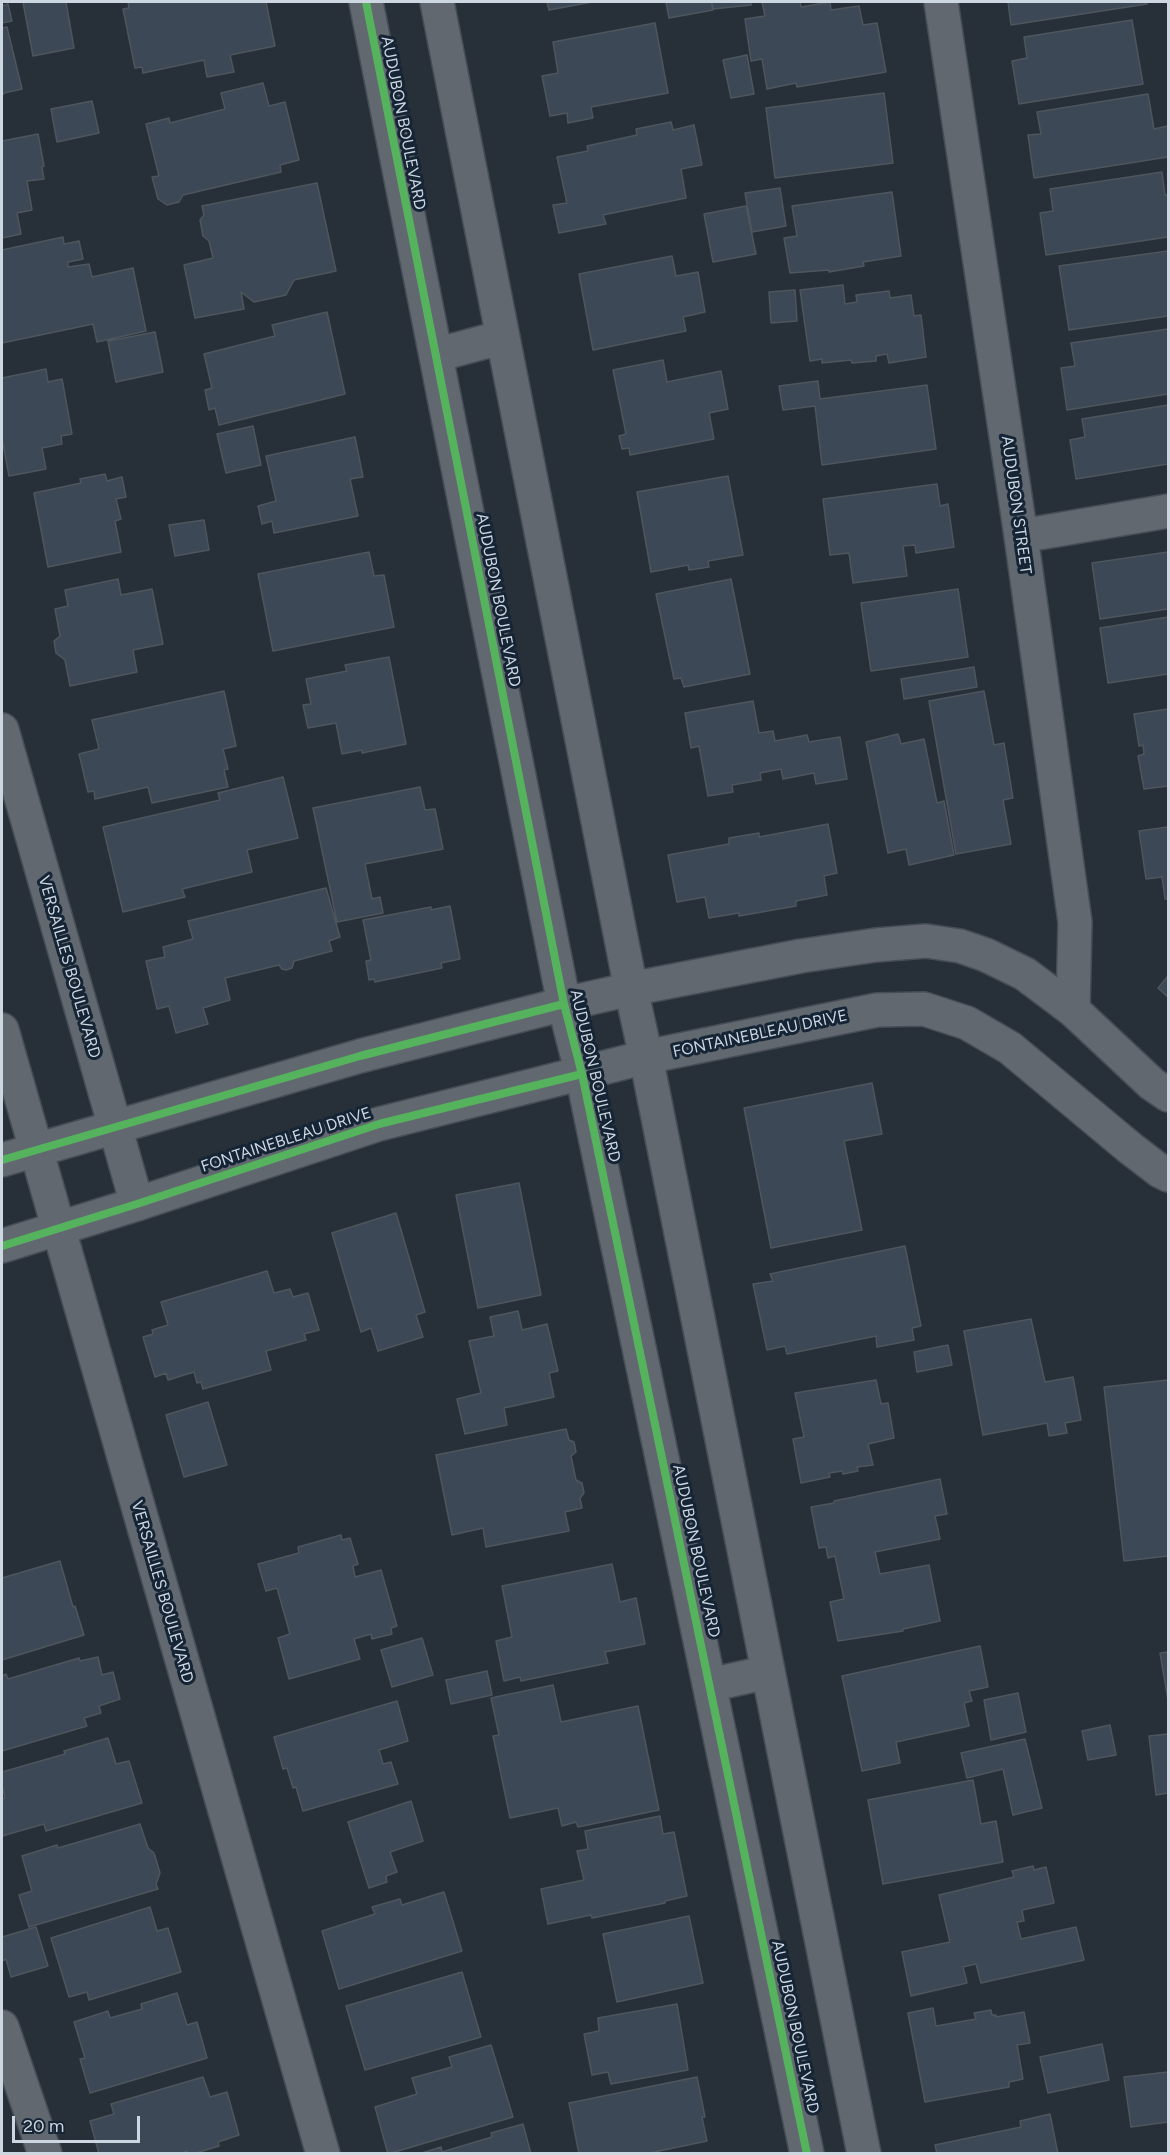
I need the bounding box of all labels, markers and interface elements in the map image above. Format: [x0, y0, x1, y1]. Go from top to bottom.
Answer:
street label: AUDUBON BOULEVARD [377, 35, 429, 211]
street label: AUDUBON STREET [997, 435, 1035, 575]
street label: AUDUBON BOULEVARD [472, 512, 524, 688]
street label: VERSAILLES BOULEVARD [34, 874, 104, 1060]
street label: AUDUBON BOULEVARD [566, 988, 624, 1164]
street label: FONTAINEBLEAU DRIVE [671, 1006, 849, 1062]
street label: FONTAINEBLEAU DRIVE [198, 1103, 374, 1177]
street label: AUDUBON BOULEVARD [668, 1463, 724, 1639]
street label: VERSAILLES BOULEVARD [127, 1499, 197, 1685]
street label: AUDUBON BOULEVARD [767, 1939, 823, 2115]
scale bar [15, 2104, 142, 2142]
text: 20 m [23, 2115, 64, 2137]

